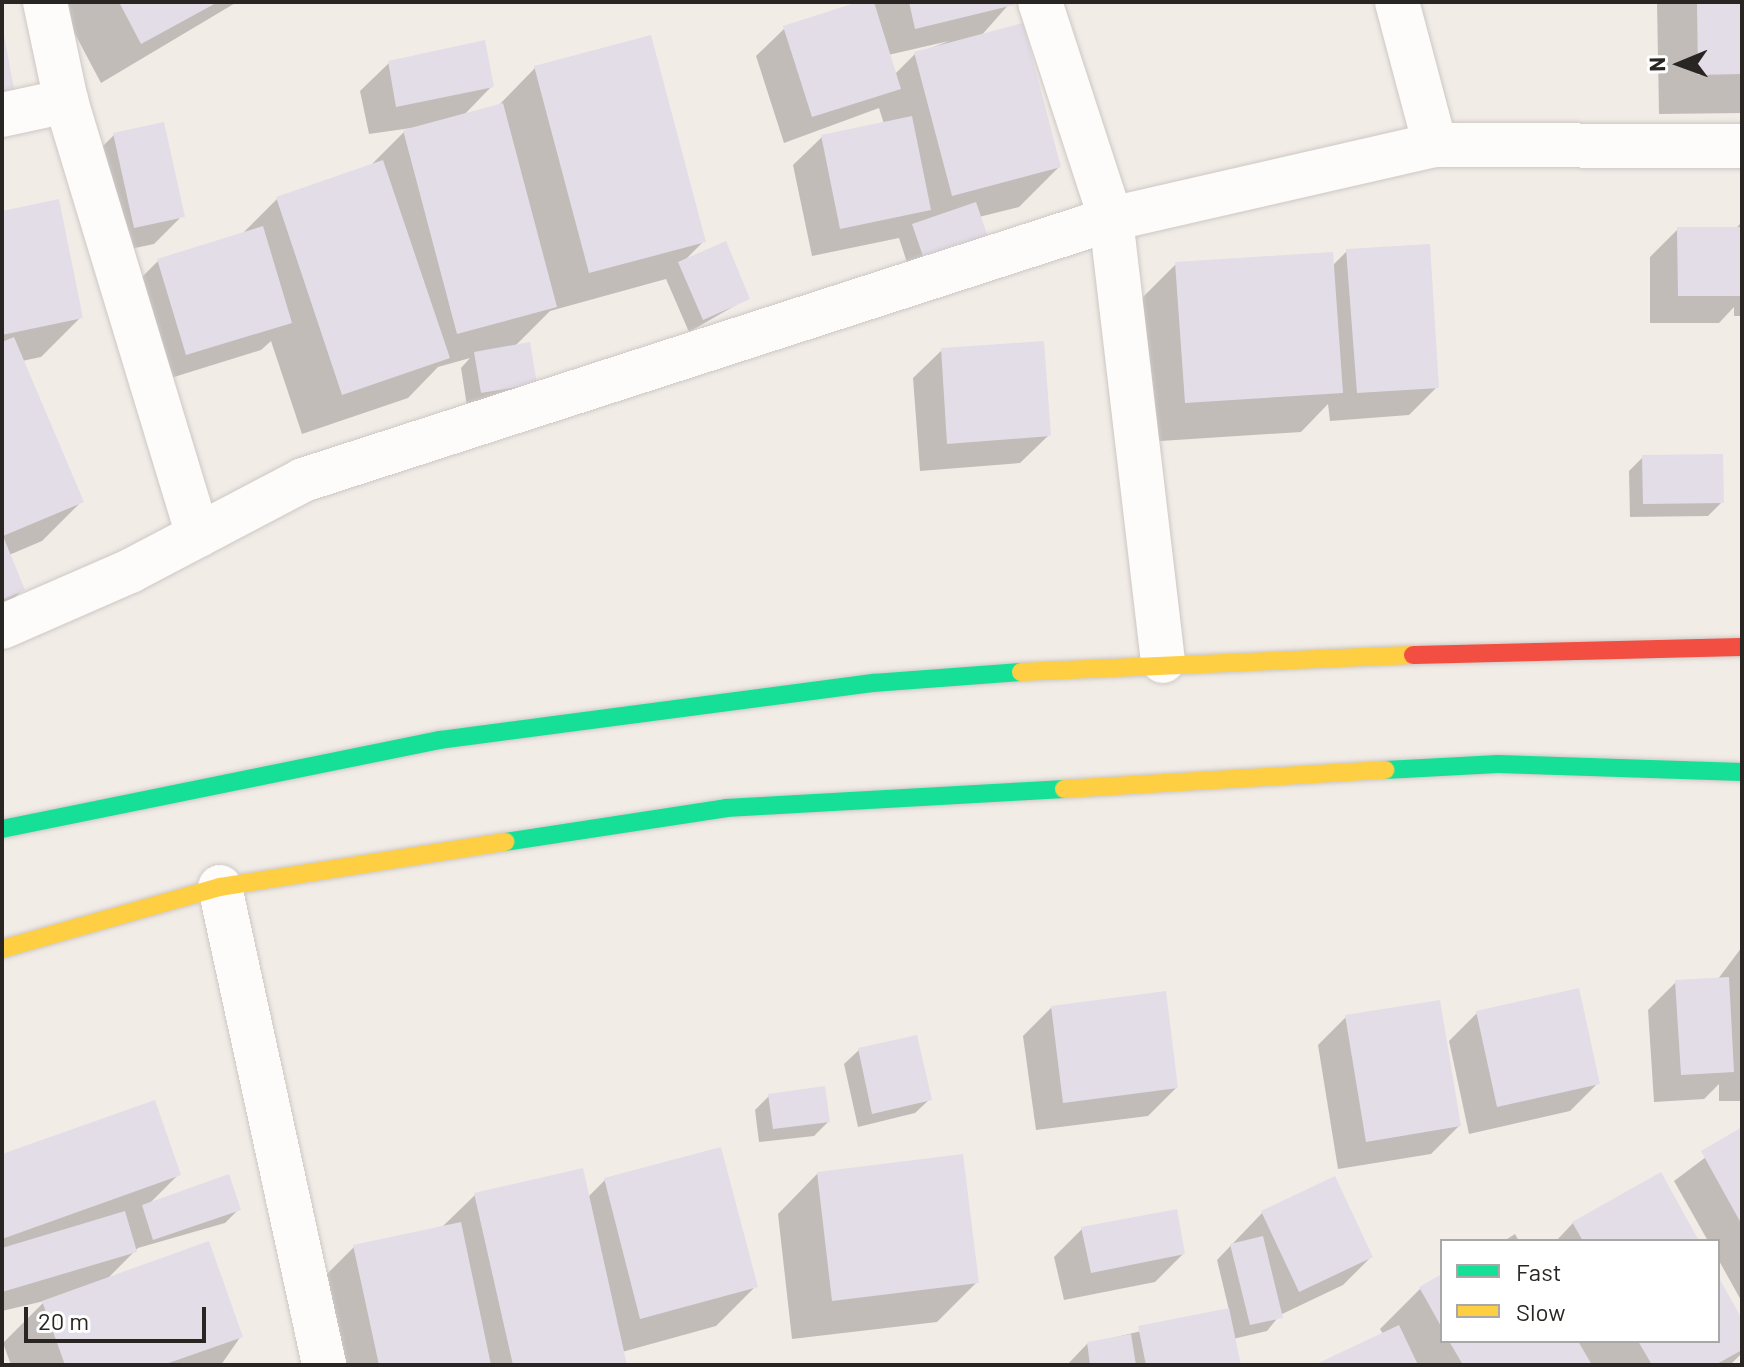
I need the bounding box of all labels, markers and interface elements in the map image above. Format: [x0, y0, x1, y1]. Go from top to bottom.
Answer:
north arrow [1640, 24, 1720, 104]
text: N [1643, 57, 1669, 72]
legend [1440, 1239, 1720, 1343]
text: Fast [1516, 1257, 1561, 1286]
scale bar [28, 1291, 210, 1341]
text: Slow [1516, 1297, 1565, 1326]
text: 20 m [38, 1306, 89, 1335]

